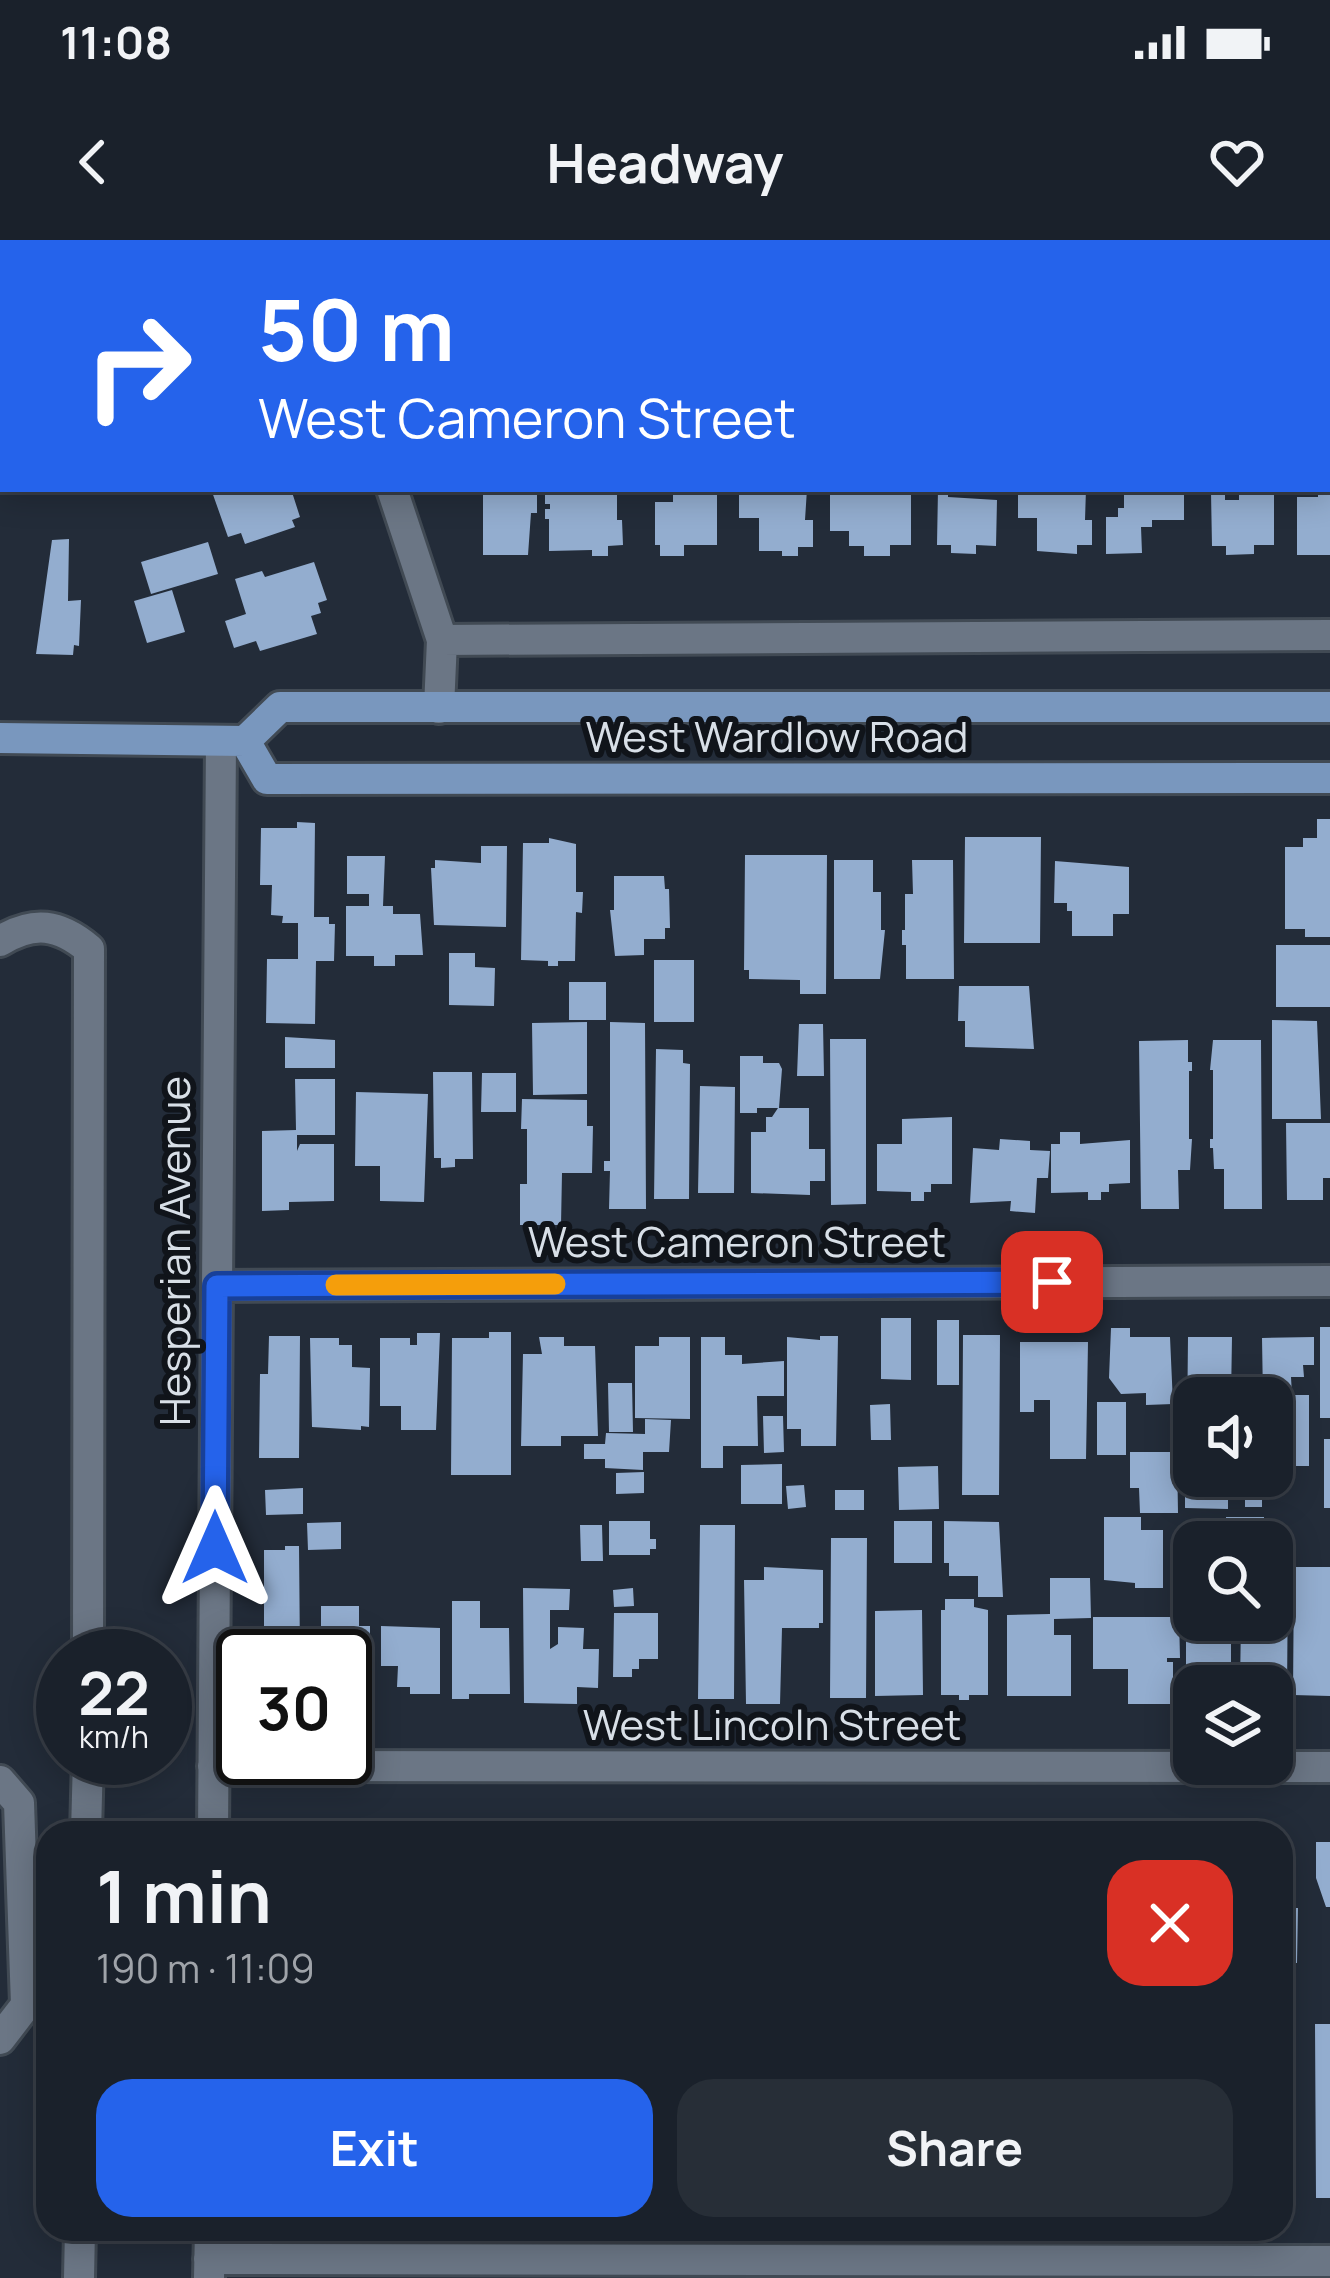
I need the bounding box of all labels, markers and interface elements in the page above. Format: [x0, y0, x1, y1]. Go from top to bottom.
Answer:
text: 11:08 [60, 11, 172, 73]
text: Headway [547, 125, 783, 199]
icon: back [60, 129, 126, 195]
icon: heart [1204, 129, 1270, 195]
text: 50 m [258, 271, 455, 386]
icon: right [60, 288, 216, 444]
text: West Cameron Street [258, 380, 796, 454]
street label: West Wardlow Road [586, 707, 968, 765]
street label: Hesperian Avenue [145, 1076, 203, 1426]
street label: West Cameron Street [528, 1212, 946, 1270]
pin [1001, 1231, 1103, 1333]
icon: arrive [1019, 1249, 1085, 1315]
map controls [1173, 1377, 1293, 1785]
button: sound [1173, 1377, 1293, 1497]
position arrow [152, 1485, 278, 1611]
button: search [1173, 1521, 1293, 1641]
speed limit sign: 30 [216, 1629, 372, 1785]
text: 22 [78, 1651, 150, 1733]
button: layers [1173, 1665, 1293, 1785]
street label: West Lincoln Street [583, 1695, 961, 1753]
text: km/h [79, 1716, 149, 1757]
text: 1 min [96, 1846, 272, 1945]
button: close [1107, 1860, 1233, 1986]
text: 190 m · 11:09 [96, 1941, 315, 1995]
button: Exit [96, 2079, 653, 2217]
button: Share [677, 2079, 1233, 2217]

